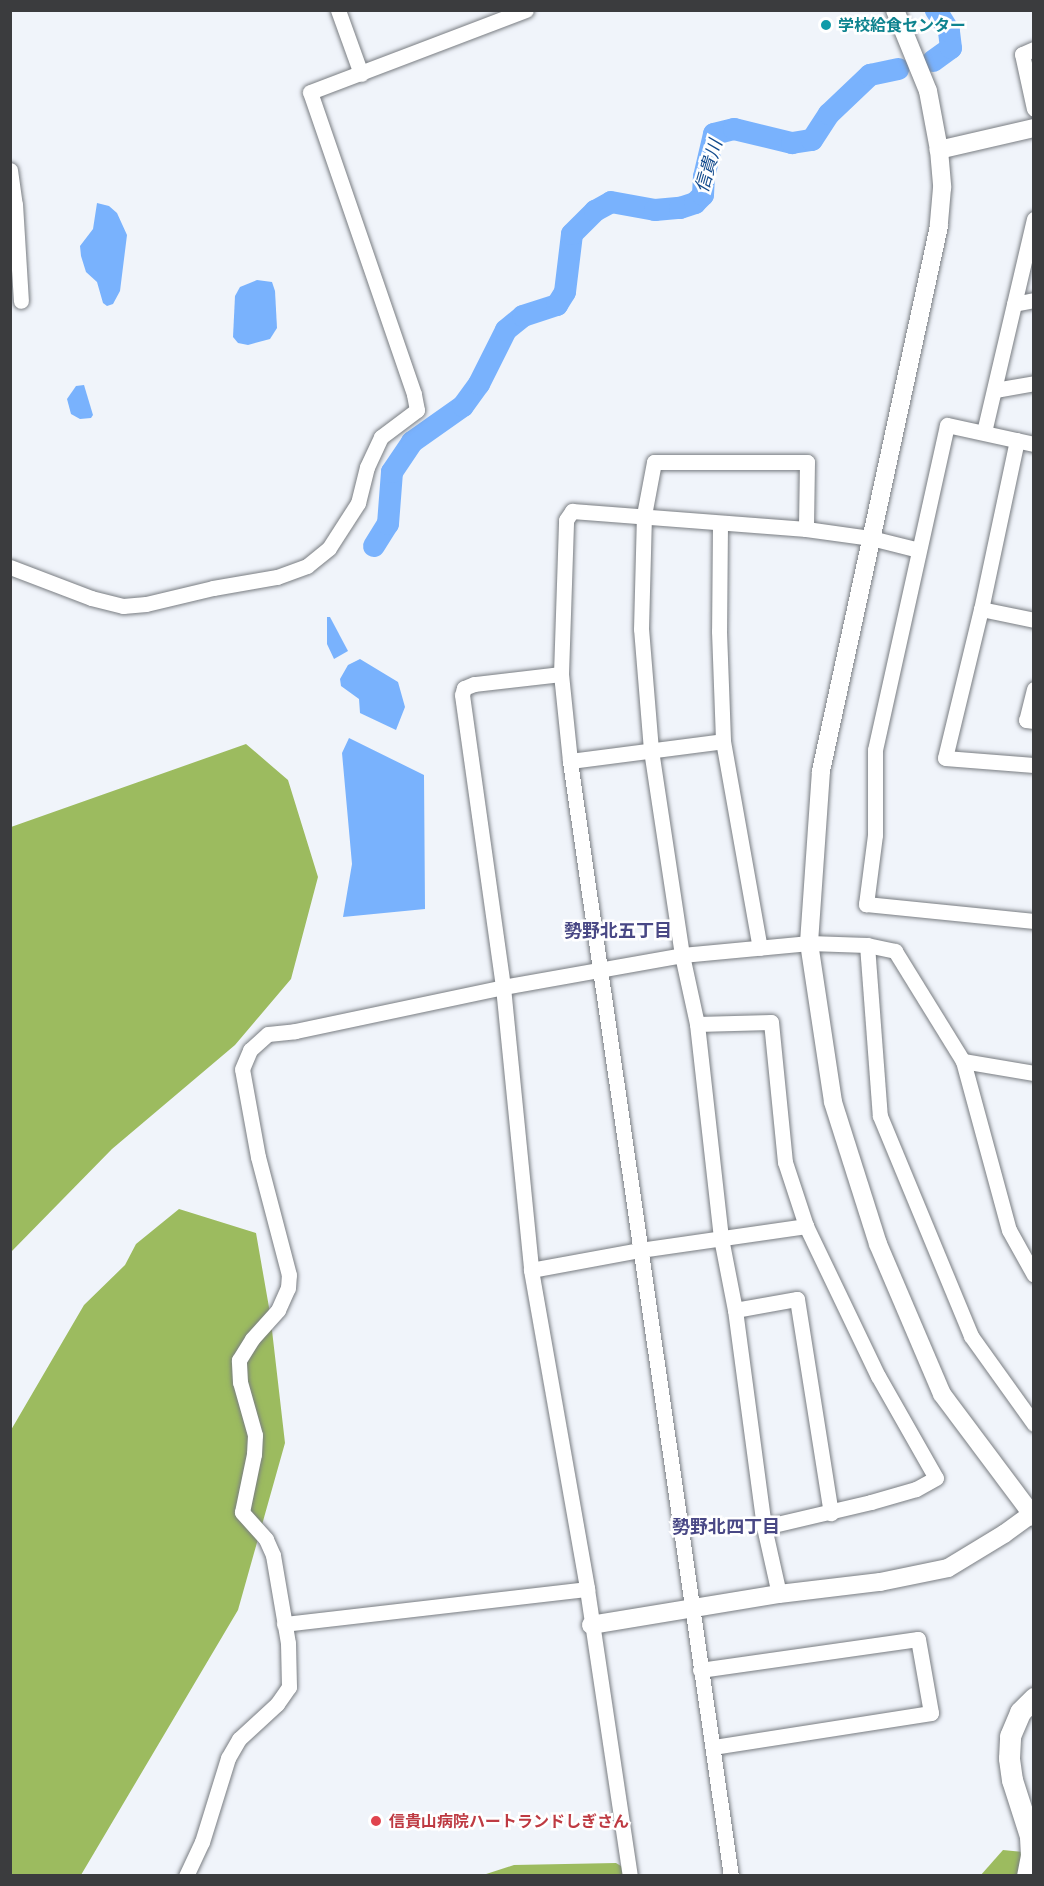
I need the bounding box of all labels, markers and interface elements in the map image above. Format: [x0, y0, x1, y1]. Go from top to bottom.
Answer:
place label: 学校給食センター [838, 15, 966, 35]
marker: 学校給食センター [819, 18, 833, 32]
water label: 信貴川 [690, 137, 726, 195]
district label: 勢野北五丁目 [564, 919, 672, 941]
district label: 勢野北四丁目 [672, 1515, 780, 1537]
place label: 信貴山病院ハートランドしぎさん [389, 1811, 629, 1831]
marker: 信貴山病院ハートランドしぎさん [367, 1812, 385, 1830]

